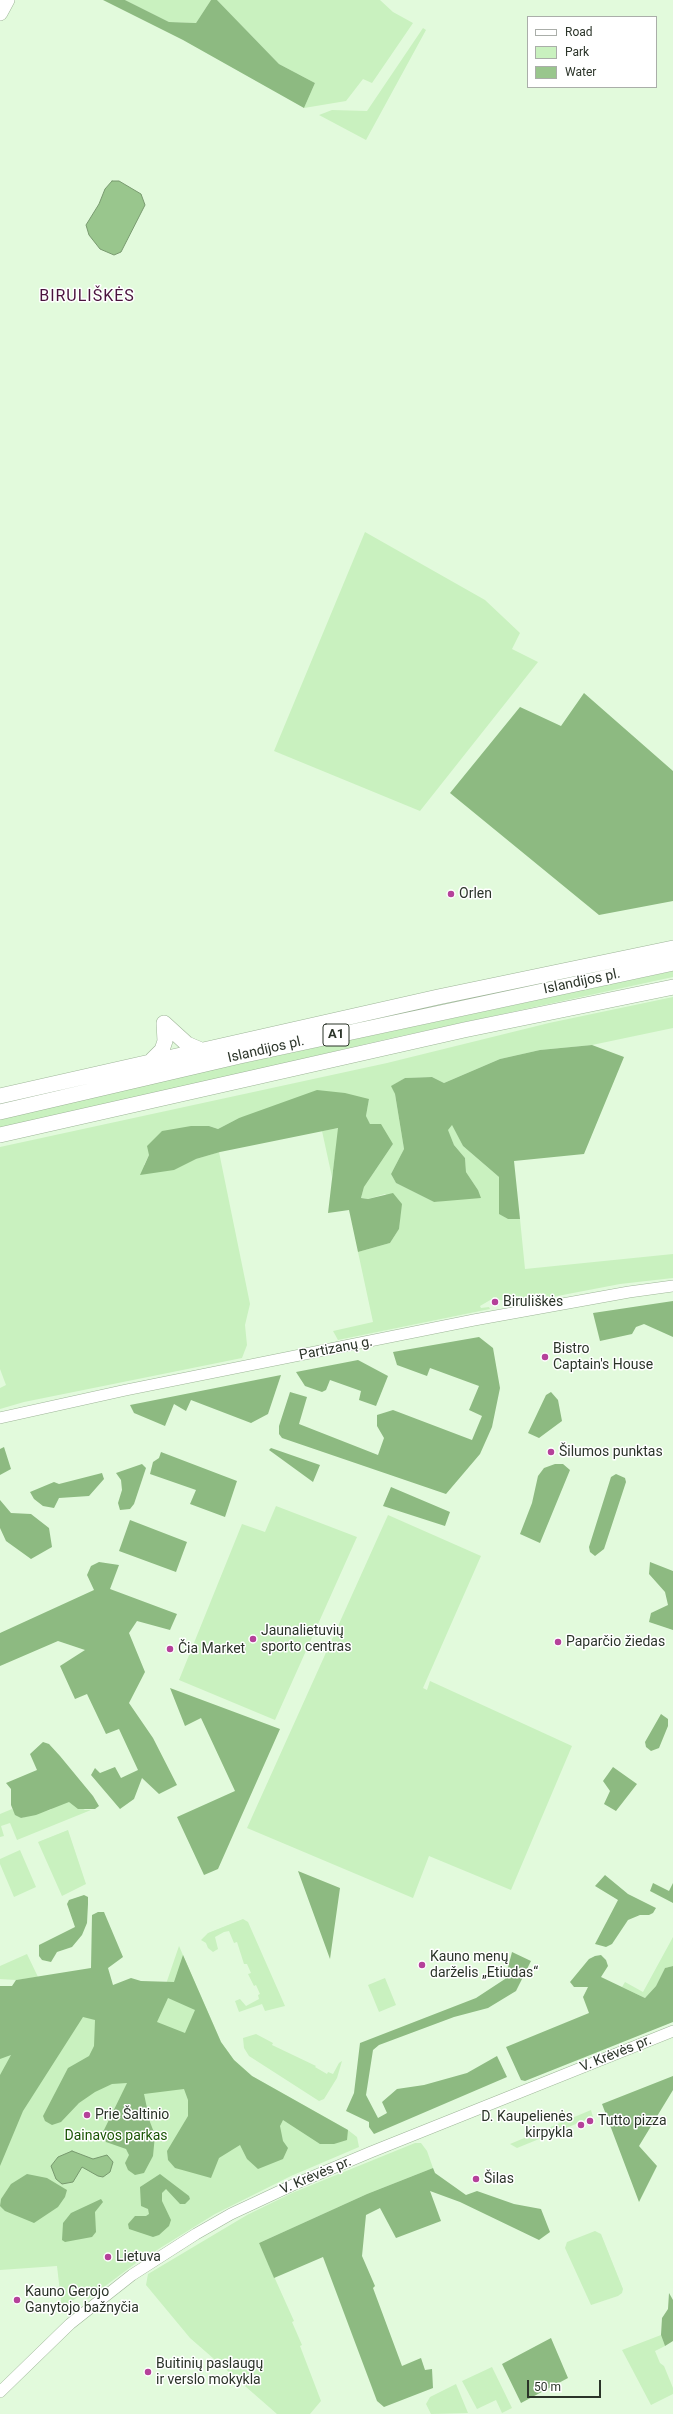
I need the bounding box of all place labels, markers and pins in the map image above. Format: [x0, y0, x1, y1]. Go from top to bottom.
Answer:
place label: Orlen [459, 886, 492, 902]
marker: Orlen [446, 889, 456, 899]
place label: Biruliškės [503, 1294, 563, 1310]
marker: Biruliškės [490, 1297, 500, 1307]
place label: Bistro Captain's House [553, 1341, 653, 1374]
marker: Bistro Captain's House [540, 1352, 550, 1362]
place label: Šilumos punktas [559, 1444, 663, 1460]
marker: Šilumos punktas [546, 1447, 556, 1457]
place label: Jaunalietuvių sporto centras [261, 1623, 351, 1656]
marker: Jaunalietuvių sporto centras [248, 1634, 258, 1644]
place label: Paparčio žiedas [566, 1634, 665, 1650]
marker: Paparčio žiedas [553, 1637, 563, 1647]
place label: Čia Market [178, 1641, 245, 1657]
marker: Čia Market [165, 1644, 175, 1654]
place label: Kauno menų darželis „Etiudas“ [430, 1949, 538, 1982]
marker: Kauno menų darželis „Etiudas“ [417, 1960, 427, 1970]
place label: Prie Šaltinio [95, 2107, 169, 2123]
place label: D. Kaupelienės kirpykla [481, 2109, 573, 2142]
marker: Prie Šaltinio [82, 2110, 92, 2120]
place label: Tutto pizza [598, 2113, 667, 2129]
marker: Tutto pizza [585, 2116, 595, 2126]
marker: D. Kaupelienės kirpykla [576, 2120, 586, 2130]
place label: Šilas [484, 2171, 514, 2187]
marker: Šilas [471, 2174, 481, 2184]
place label: Lietuva [116, 2249, 161, 2265]
marker: Lietuva [103, 2252, 113, 2262]
place label: Kauno Gerojo Ganytojo bažnyčia [25, 2284, 139, 2316]
marker: Kauno Gerojo Ganytojo bažnyčia [12, 2295, 22, 2305]
place label: Buitinių paslaugų ir verslo mokykla [156, 2356, 263, 2388]
marker: Buitinių paslaugų ir verslo mokykla [143, 2367, 153, 2377]

